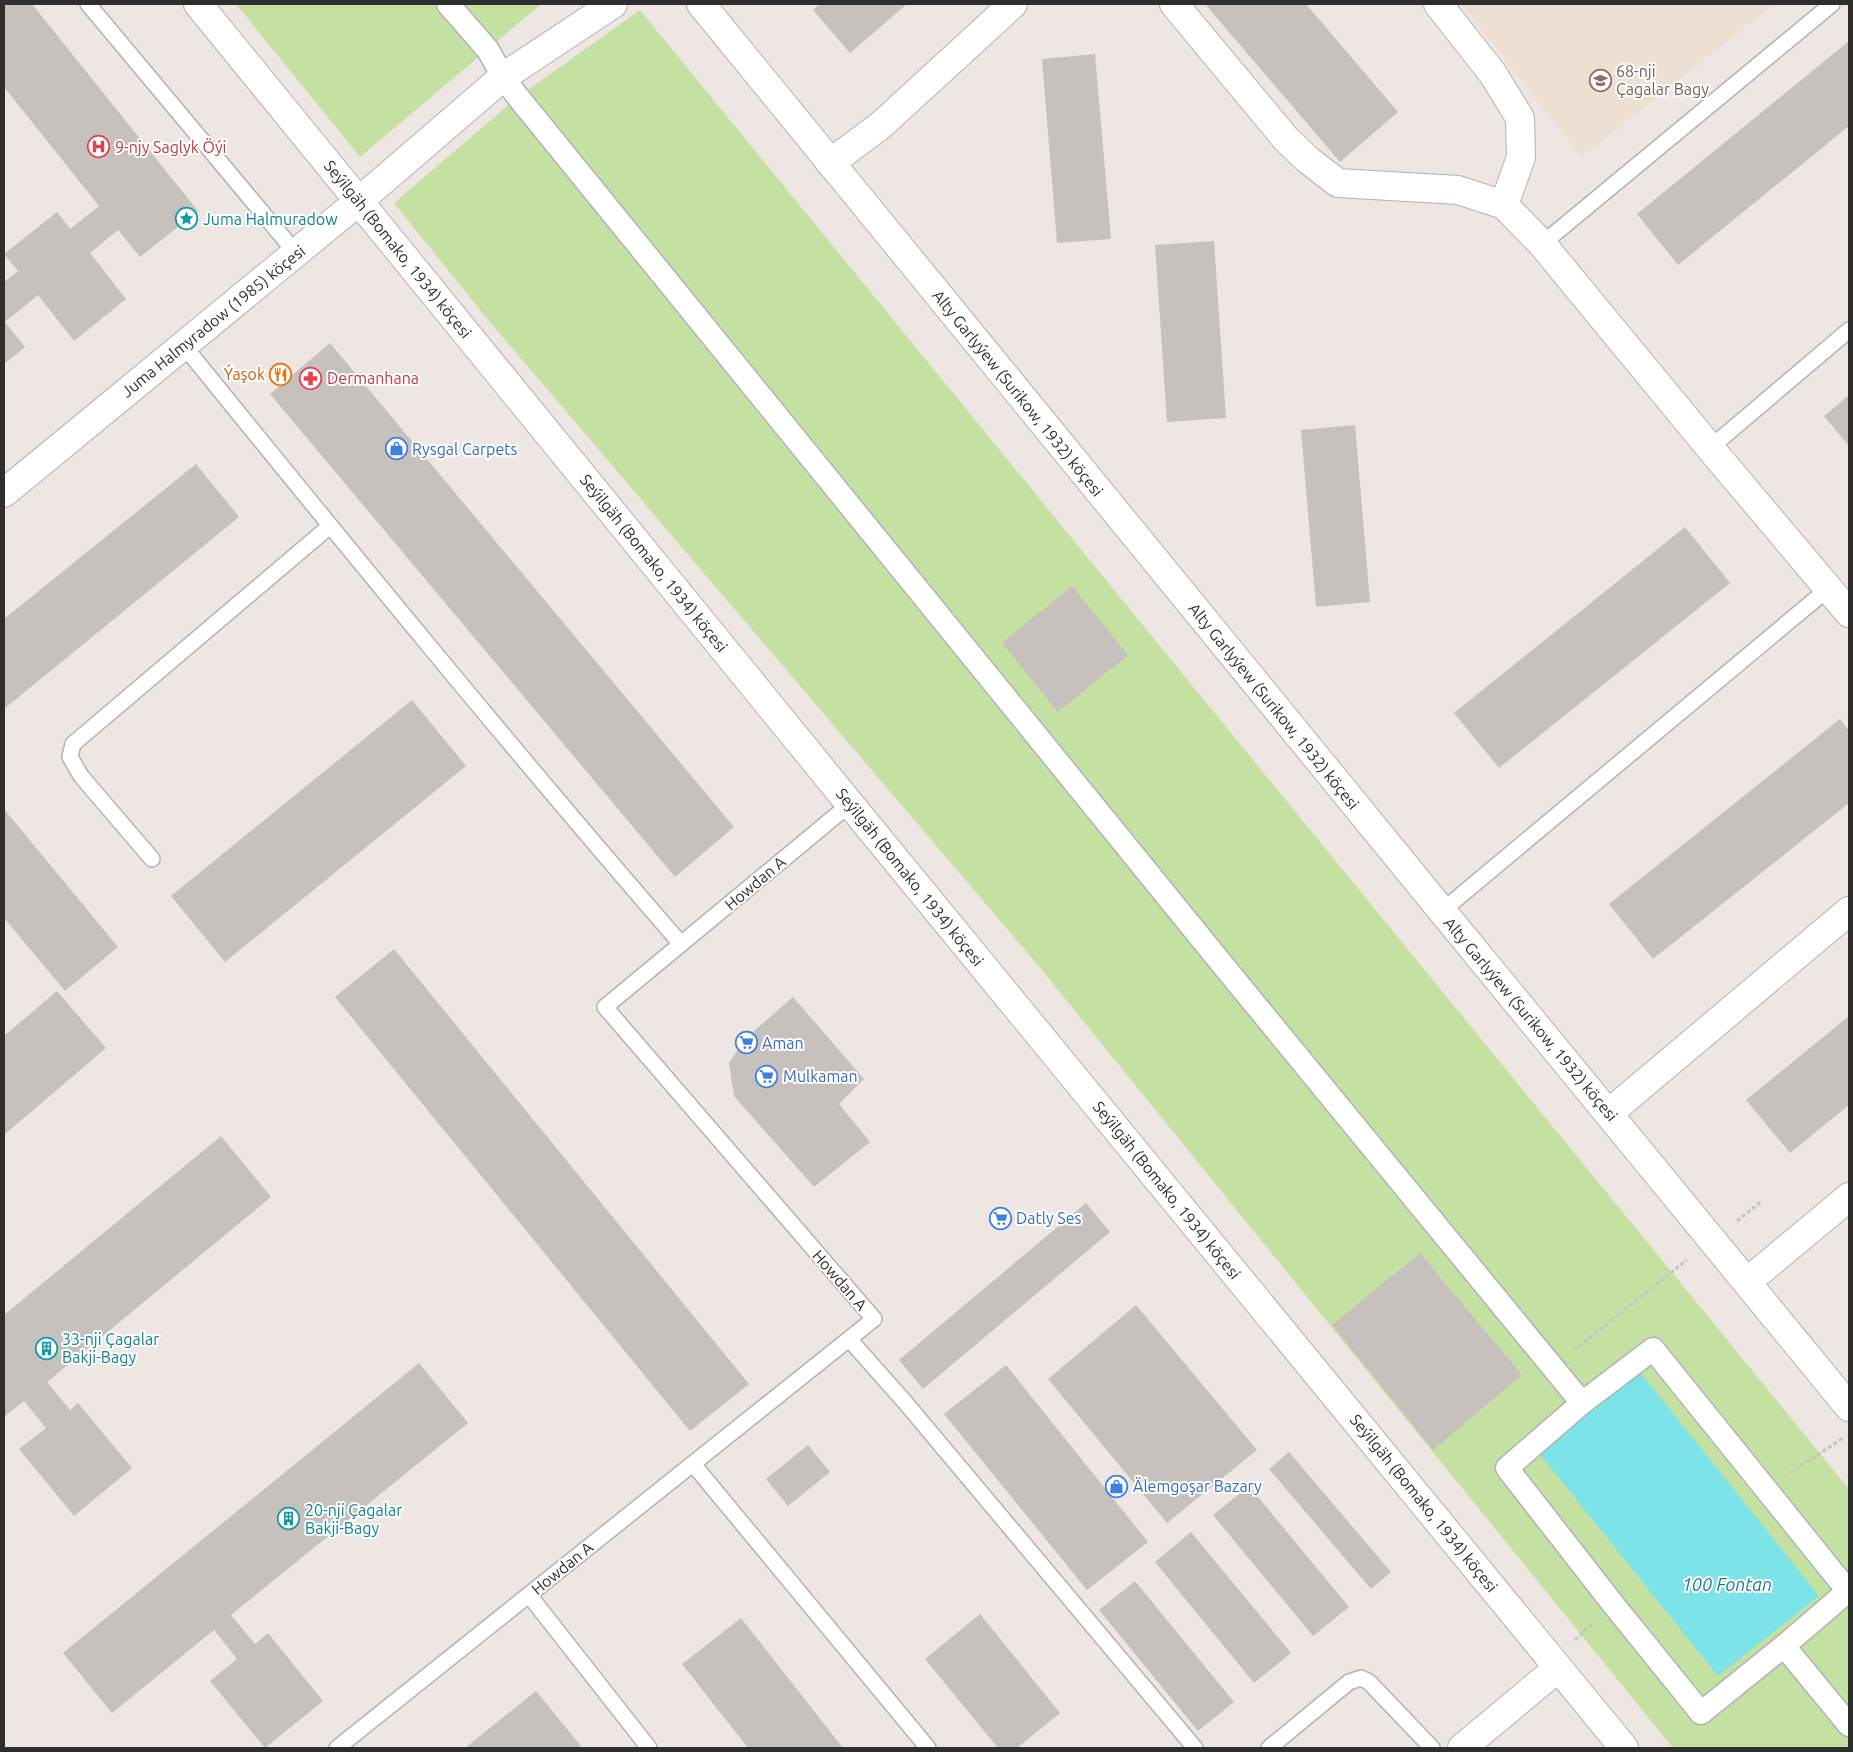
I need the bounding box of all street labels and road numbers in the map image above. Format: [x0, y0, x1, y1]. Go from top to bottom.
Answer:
street label: Seýilgäh (Bomako, 1934) köçesi [320, 156, 475, 342]
street label: Juma Halmyradow (1985) köçesi [118, 241, 309, 401]
street label: Alty Garlyýew (Surikow, 1932) köçesi [928, 286, 1107, 500]
street label: Seýilgäh (Bomako, 1934) köçesi [576, 470, 731, 656]
street label: Alty Garlyýew (Surikow, 1932) köçesi [1184, 599, 1363, 813]
street label: Seýilgäh (Bomako, 1934) köçesi [832, 784, 987, 970]
street label: Howdan A [721, 852, 789, 914]
street label: Alty Garlyýew (Surikow, 1932) köçesi [1440, 914, 1621, 1125]
street label: Seýilgäh (Bomako, 1934) köçesi [1089, 1097, 1244, 1283]
street label: Howdan A [809, 1246, 871, 1314]
street label: Seýilgäh (Bomako, 1934) köçesi [1346, 1410, 1501, 1596]
street label: Howdan A [528, 1537, 597, 1598]

